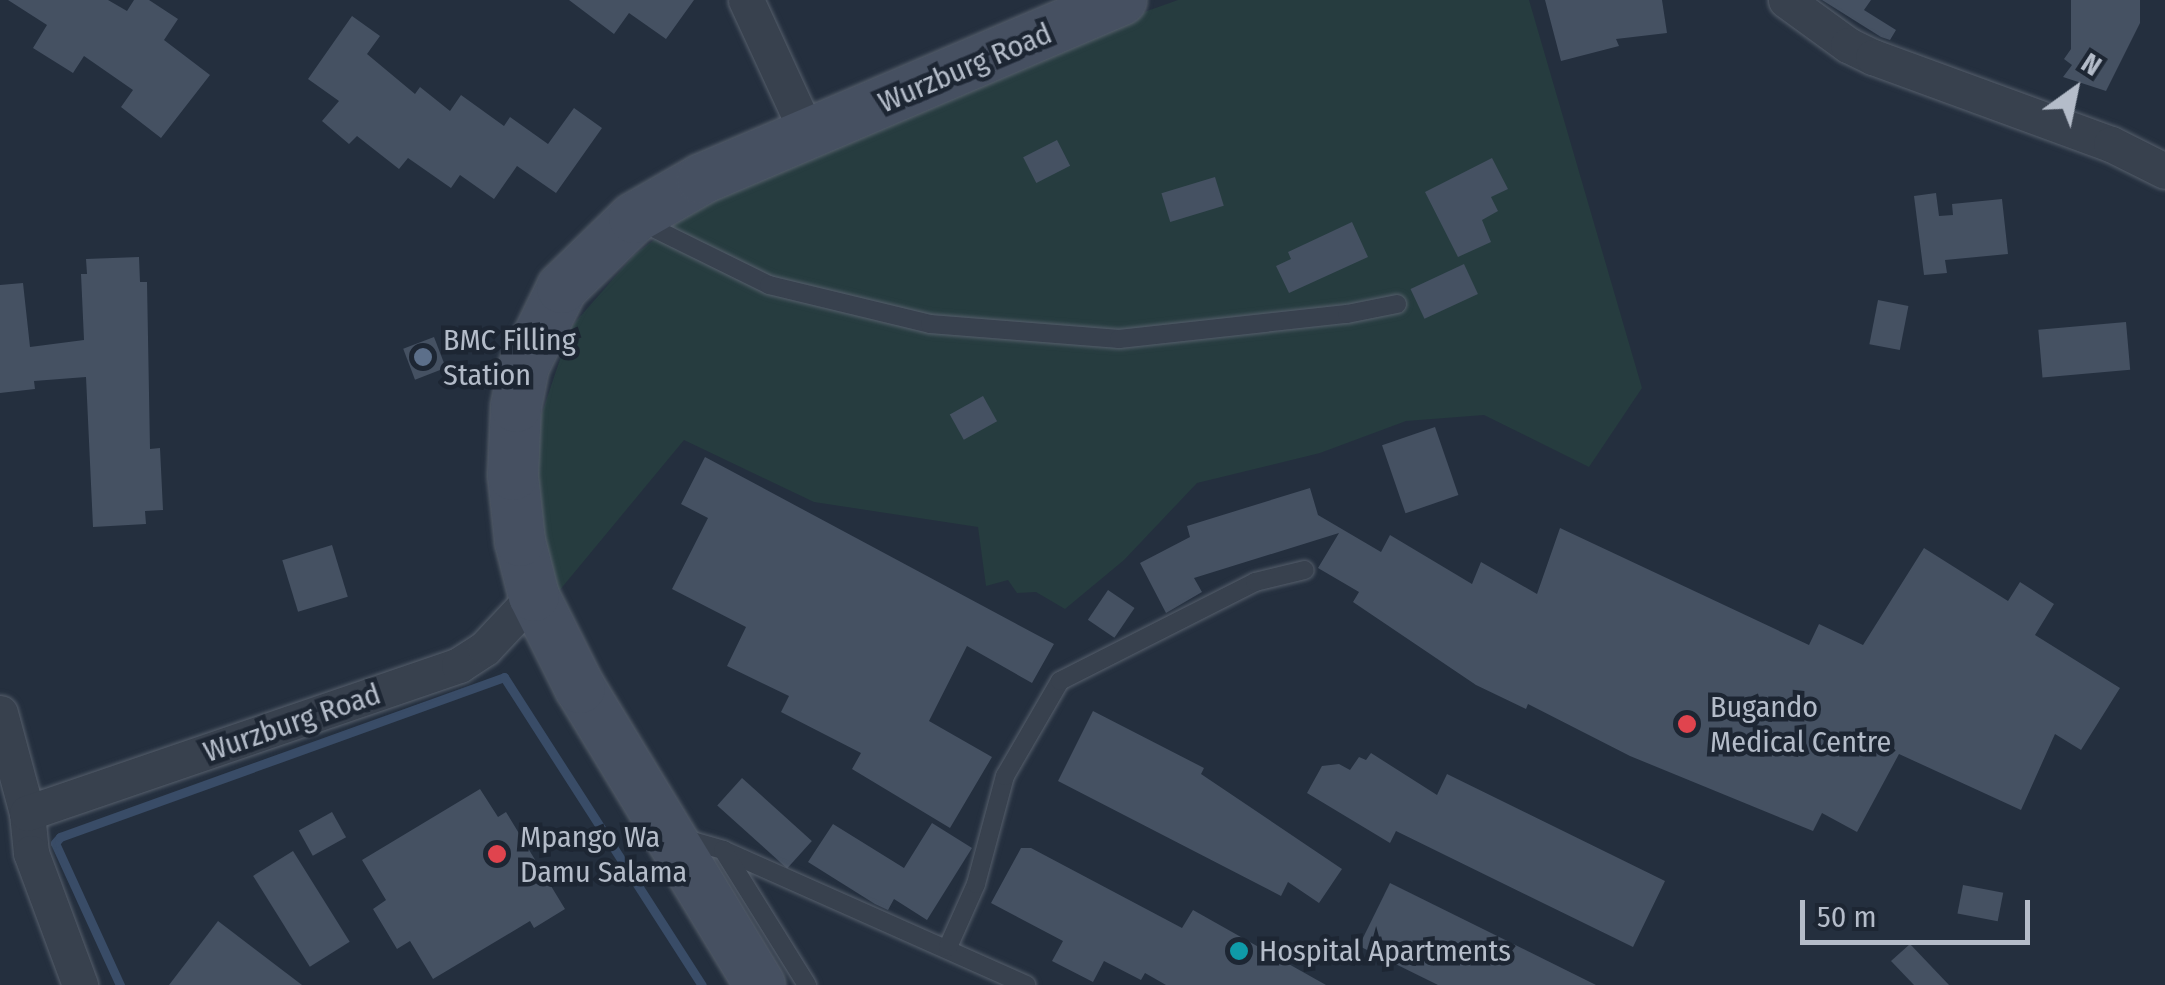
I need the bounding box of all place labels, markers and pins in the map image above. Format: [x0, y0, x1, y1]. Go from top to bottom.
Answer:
place label: BMC Filling Station [443, 322, 576, 392]
marker: BMC Filling Station [412, 346, 434, 368]
place label: Bugando Medical Centre [1710, 689, 1891, 760]
marker: Bugando Medical Centre [1674, 711, 1700, 737]
place label: Mpango Wa Damu Salama [520, 819, 687, 890]
marker: Mpango Wa Damu Salama [484, 841, 510, 867]
place label: Hospital Apartments [1259, 933, 1511, 969]
marker: Hospital Apartments [1228, 940, 1250, 962]

